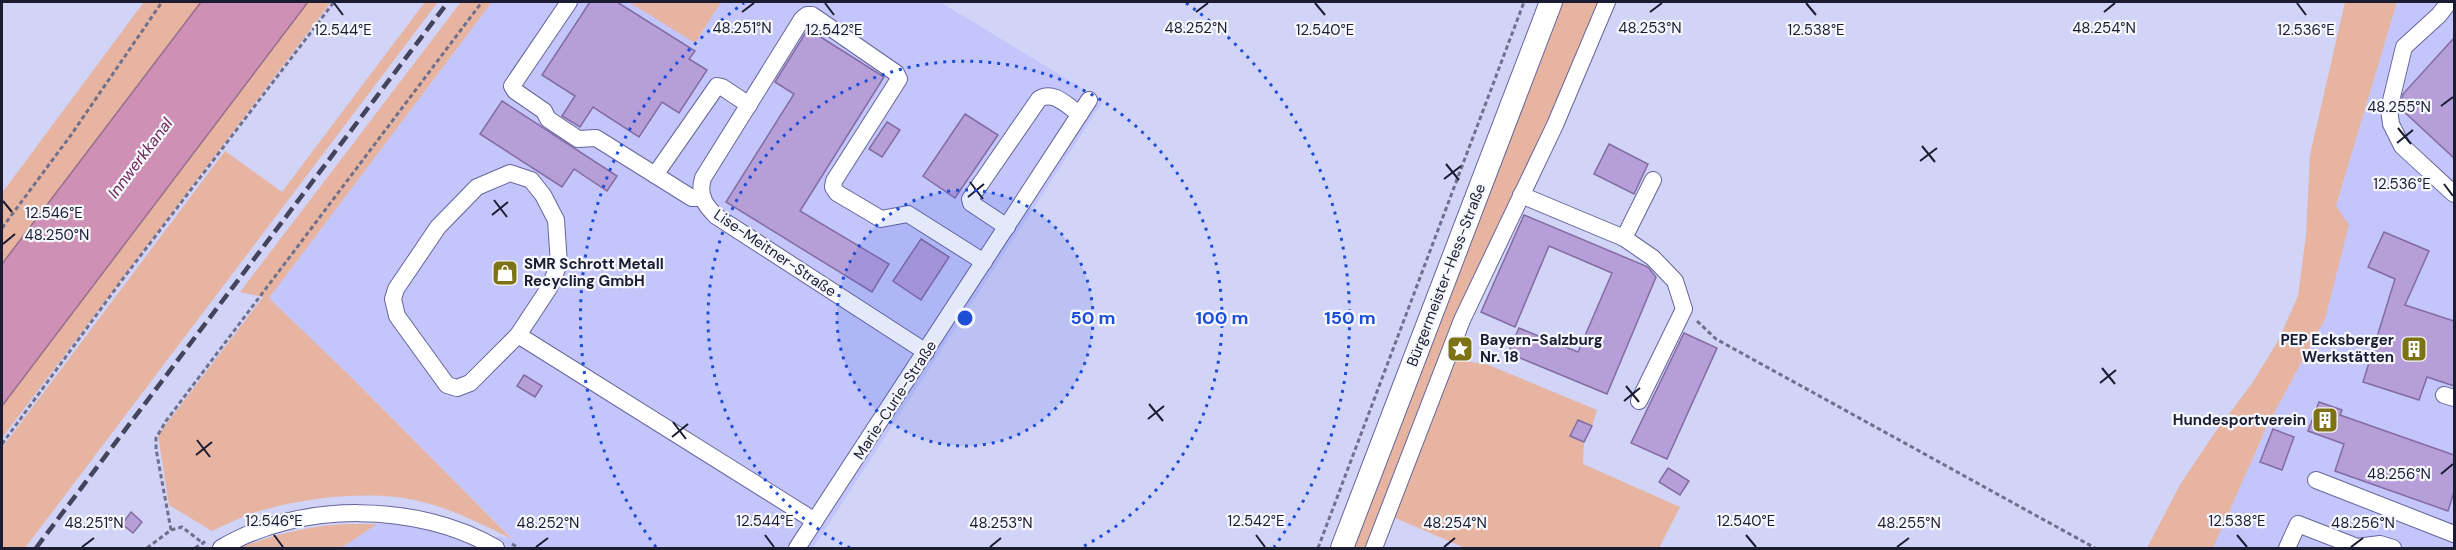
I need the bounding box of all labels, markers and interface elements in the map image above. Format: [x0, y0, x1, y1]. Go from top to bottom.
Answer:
text: 48.251°N [712, 18, 772, 38]
text: 48.252°N [1165, 18, 1227, 38]
text: 48.253°N [1618, 18, 1682, 38]
text: 48.254°N [2072, 18, 2136, 38]
text: 12.544°E [314, 20, 372, 40]
text: 12.542°E [806, 20, 862, 40]
text: 12.540°E [1296, 20, 1354, 40]
text: 12.538°E [1787, 20, 1845, 40]
text: 12.536°E [2277, 20, 2335, 40]
text: 48.255°N [2367, 97, 2431, 117]
water label: Innwerkkanal [103, 113, 177, 202]
text: 12.536°E [2373, 174, 2431, 194]
street label: Bürgermeister-Hess-Straße [1402, 181, 1490, 369]
text: 12.546°E [25, 203, 83, 223]
street label: Lise-Meitner-Straße [710, 205, 840, 301]
text: 48.250°N [25, 225, 89, 245]
place label: SMR Schrott Metall Recycling GmbH [524, 254, 664, 291]
shop icon: SMR Schrott Metall Recycling GmbH [490, 258, 520, 288]
text: 50 m [1070, 306, 1116, 330]
text: 100 m [1195, 306, 1249, 330]
text: 150 m [1324, 306, 1376, 330]
centre of rings [955, 308, 975, 328]
place label: Bayern-Salzburg Nr. 18 [1480, 330, 1603, 367]
place label: PEP Ecksberger Werkstätten [2281, 330, 2394, 367]
place icon: Bayern-Salzburg Nr. 18 [1445, 334, 1475, 364]
building icon: PEP Ecksberger Werkstätten [2399, 334, 2429, 364]
street label: Marie-Curie-Straße [849, 337, 941, 463]
building icon: Hundesportverein [2310, 405, 2340, 435]
place label: Hundesportverein [2173, 410, 2306, 430]
text: 48.256°N [2367, 464, 2431, 484]
text: 12.546°E [245, 511, 303, 531]
text: 12.544°E [736, 511, 794, 531]
text: 12.542°E [1228, 511, 1284, 531]
text: 12.540°E [1717, 511, 1775, 531]
text: 12.538°E [2208, 511, 2266, 531]
text: 48.251°N [64, 513, 124, 533]
text: 48.252°N [517, 513, 579, 533]
text: 48.253°N [969, 513, 1033, 533]
text: 48.254°N [1423, 513, 1487, 533]
text: 48.255°N [1877, 513, 1941, 533]
text: 48.256°N [2331, 513, 2395, 533]

